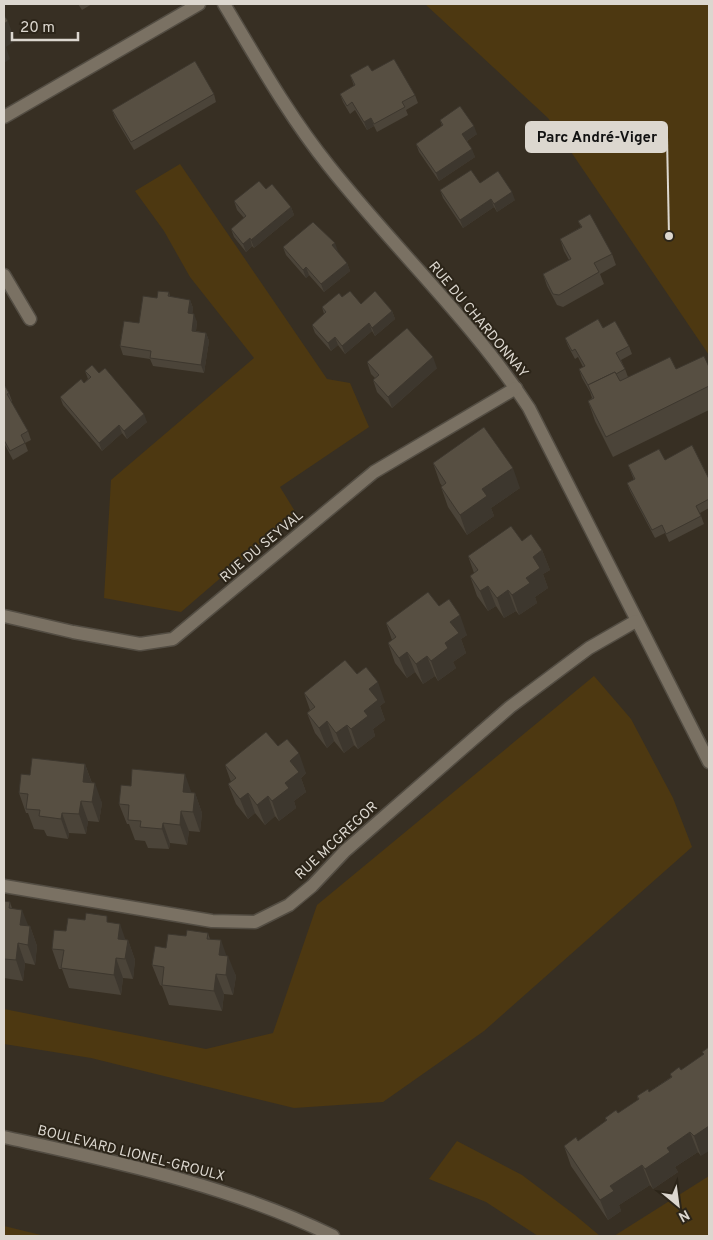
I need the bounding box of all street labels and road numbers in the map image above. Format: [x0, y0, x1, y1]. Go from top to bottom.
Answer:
street label: RUE DU CHARDONNAY [424, 258, 532, 382]
street label: RUE DU SEYVAL [217, 507, 307, 587]
street label: RUE MCGREGOR [292, 798, 382, 884]
street label: BOULEVARD LIONEL-GROULX [36, 1122, 226, 1186]

